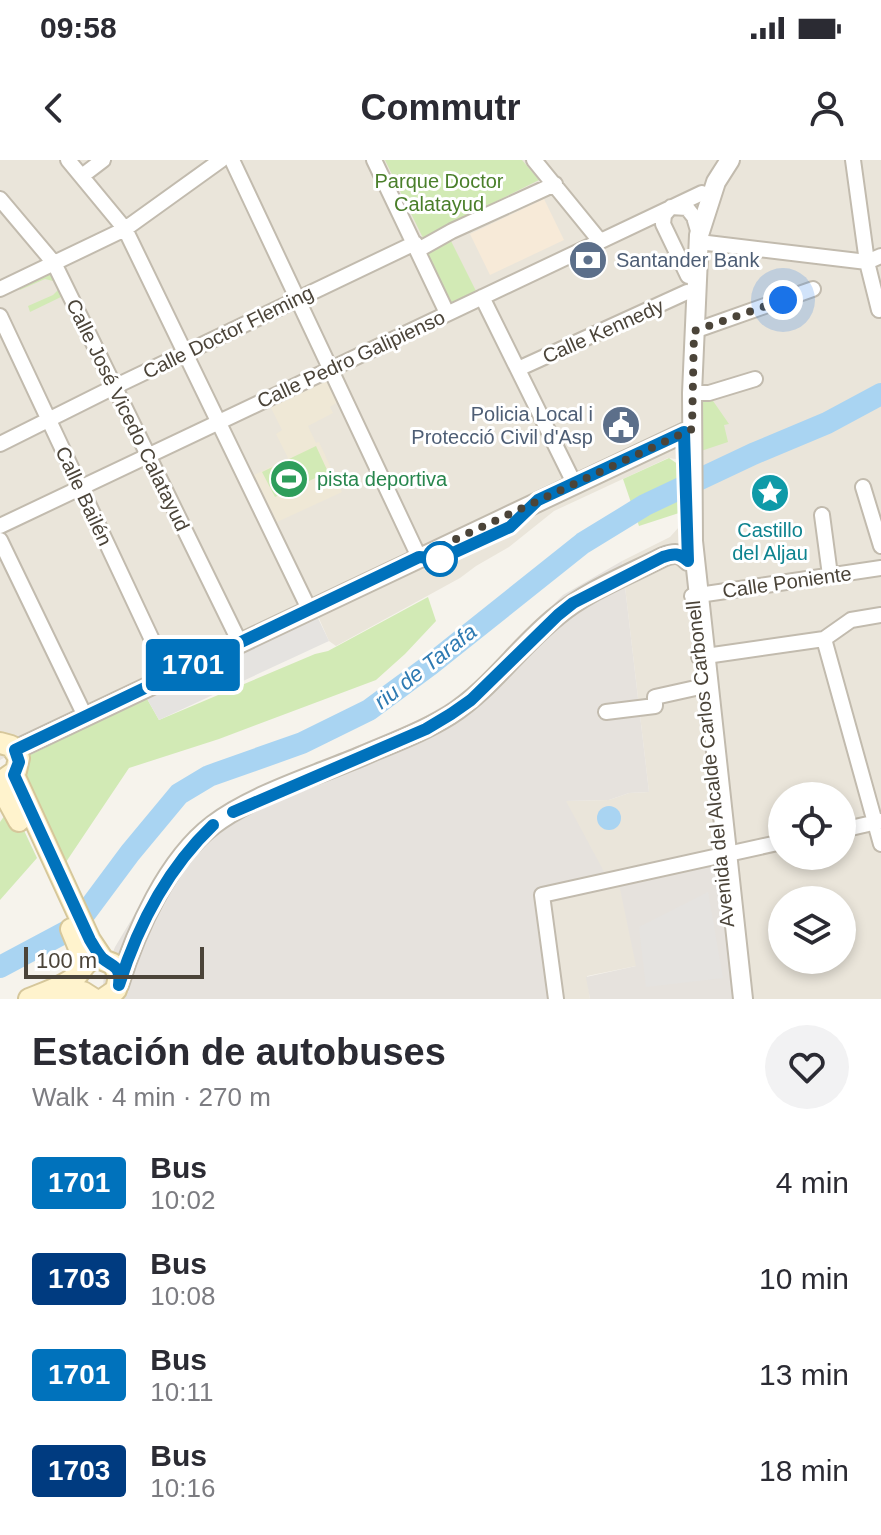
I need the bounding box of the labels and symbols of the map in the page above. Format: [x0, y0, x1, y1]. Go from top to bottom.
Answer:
park label: Parque Doctor Calatayud [375, 170, 504, 215]
bank icon: Santander Bank [567, 239, 609, 281]
place label: Santander Bank [616, 249, 760, 271]
your location [763, 280, 803, 320]
street label: Calle Doctor Fleming [139, 281, 317, 383]
street label: Calle Kennedy [539, 294, 667, 368]
street label: Calle José Vicedo Calatayud [62, 295, 194, 535]
street label: Calle Pedro Galipienso [254, 306, 448, 412]
place label: Policia Local i Protecció Civil d'Asp [411, 403, 593, 448]
public building icon: Policia Local i Protecció Civil d'Asp [600, 404, 642, 446]
street label: Calle Bailén [51, 443, 117, 549]
sports icon: pista deportiva [268, 458, 310, 500]
place label: pista deportiva [317, 468, 448, 490]
place icon: Castillo del Aljau [749, 472, 791, 514]
place label: Castillo del Aljau [732, 519, 808, 564]
unlabelled marker [423, 542, 457, 576]
street label: Calle Poniente [721, 562, 853, 602]
street label: Avenida del Alcalde Carlos Carbonell [682, 599, 738, 929]
water label: riu de Tarafa [369, 619, 481, 714]
line badge: 1701 [137, 639, 249, 691]
scale bar [24, 943, 204, 979]

